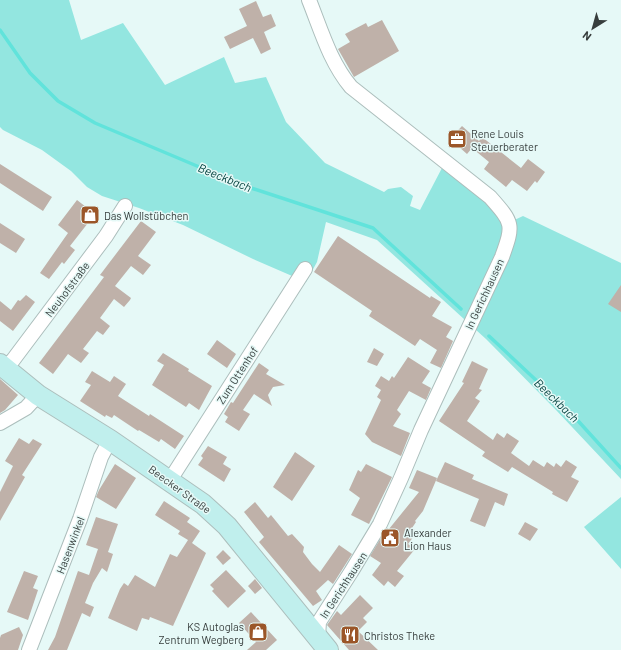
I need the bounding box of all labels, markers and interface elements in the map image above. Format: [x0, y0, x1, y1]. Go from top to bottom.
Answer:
north arrow [573, 8, 613, 48]
text: N [580, 29, 594, 44]
place label: Rene Louis Steuerberater [471, 127, 538, 153]
office icon: Rene Louis Steuerberater [446, 128, 468, 150]
water label: Beeckbach [196, 160, 254, 194]
shop icon: Das Wollstübchen [79, 204, 101, 226]
place label: Das Wollstübchen [104, 209, 189, 222]
street label: In Gerichhausen [462, 257, 506, 331]
street label: Neuhofstraße [42, 259, 92, 319]
street label: Zum Ottenhof [214, 344, 260, 406]
water label: Beeckbach [532, 375, 582, 425]
street label: Beecker Straße [146, 462, 214, 516]
street label: Hasenwinkel [53, 515, 87, 575]
place label: Alexander Lion Haus [404, 526, 452, 552]
public building icon: Alexander Lion Haus [379, 527, 401, 549]
street label: In Gerichhausen [317, 549, 369, 621]
place label: KS Autoglas Zentrum Wegberg [159, 620, 244, 646]
shop icon: KS Autoglas Zentrum Wegberg [247, 621, 269, 643]
restaurant icon: Christos Theke [339, 624, 361, 646]
place label: Christos Theke [364, 629, 435, 642]

